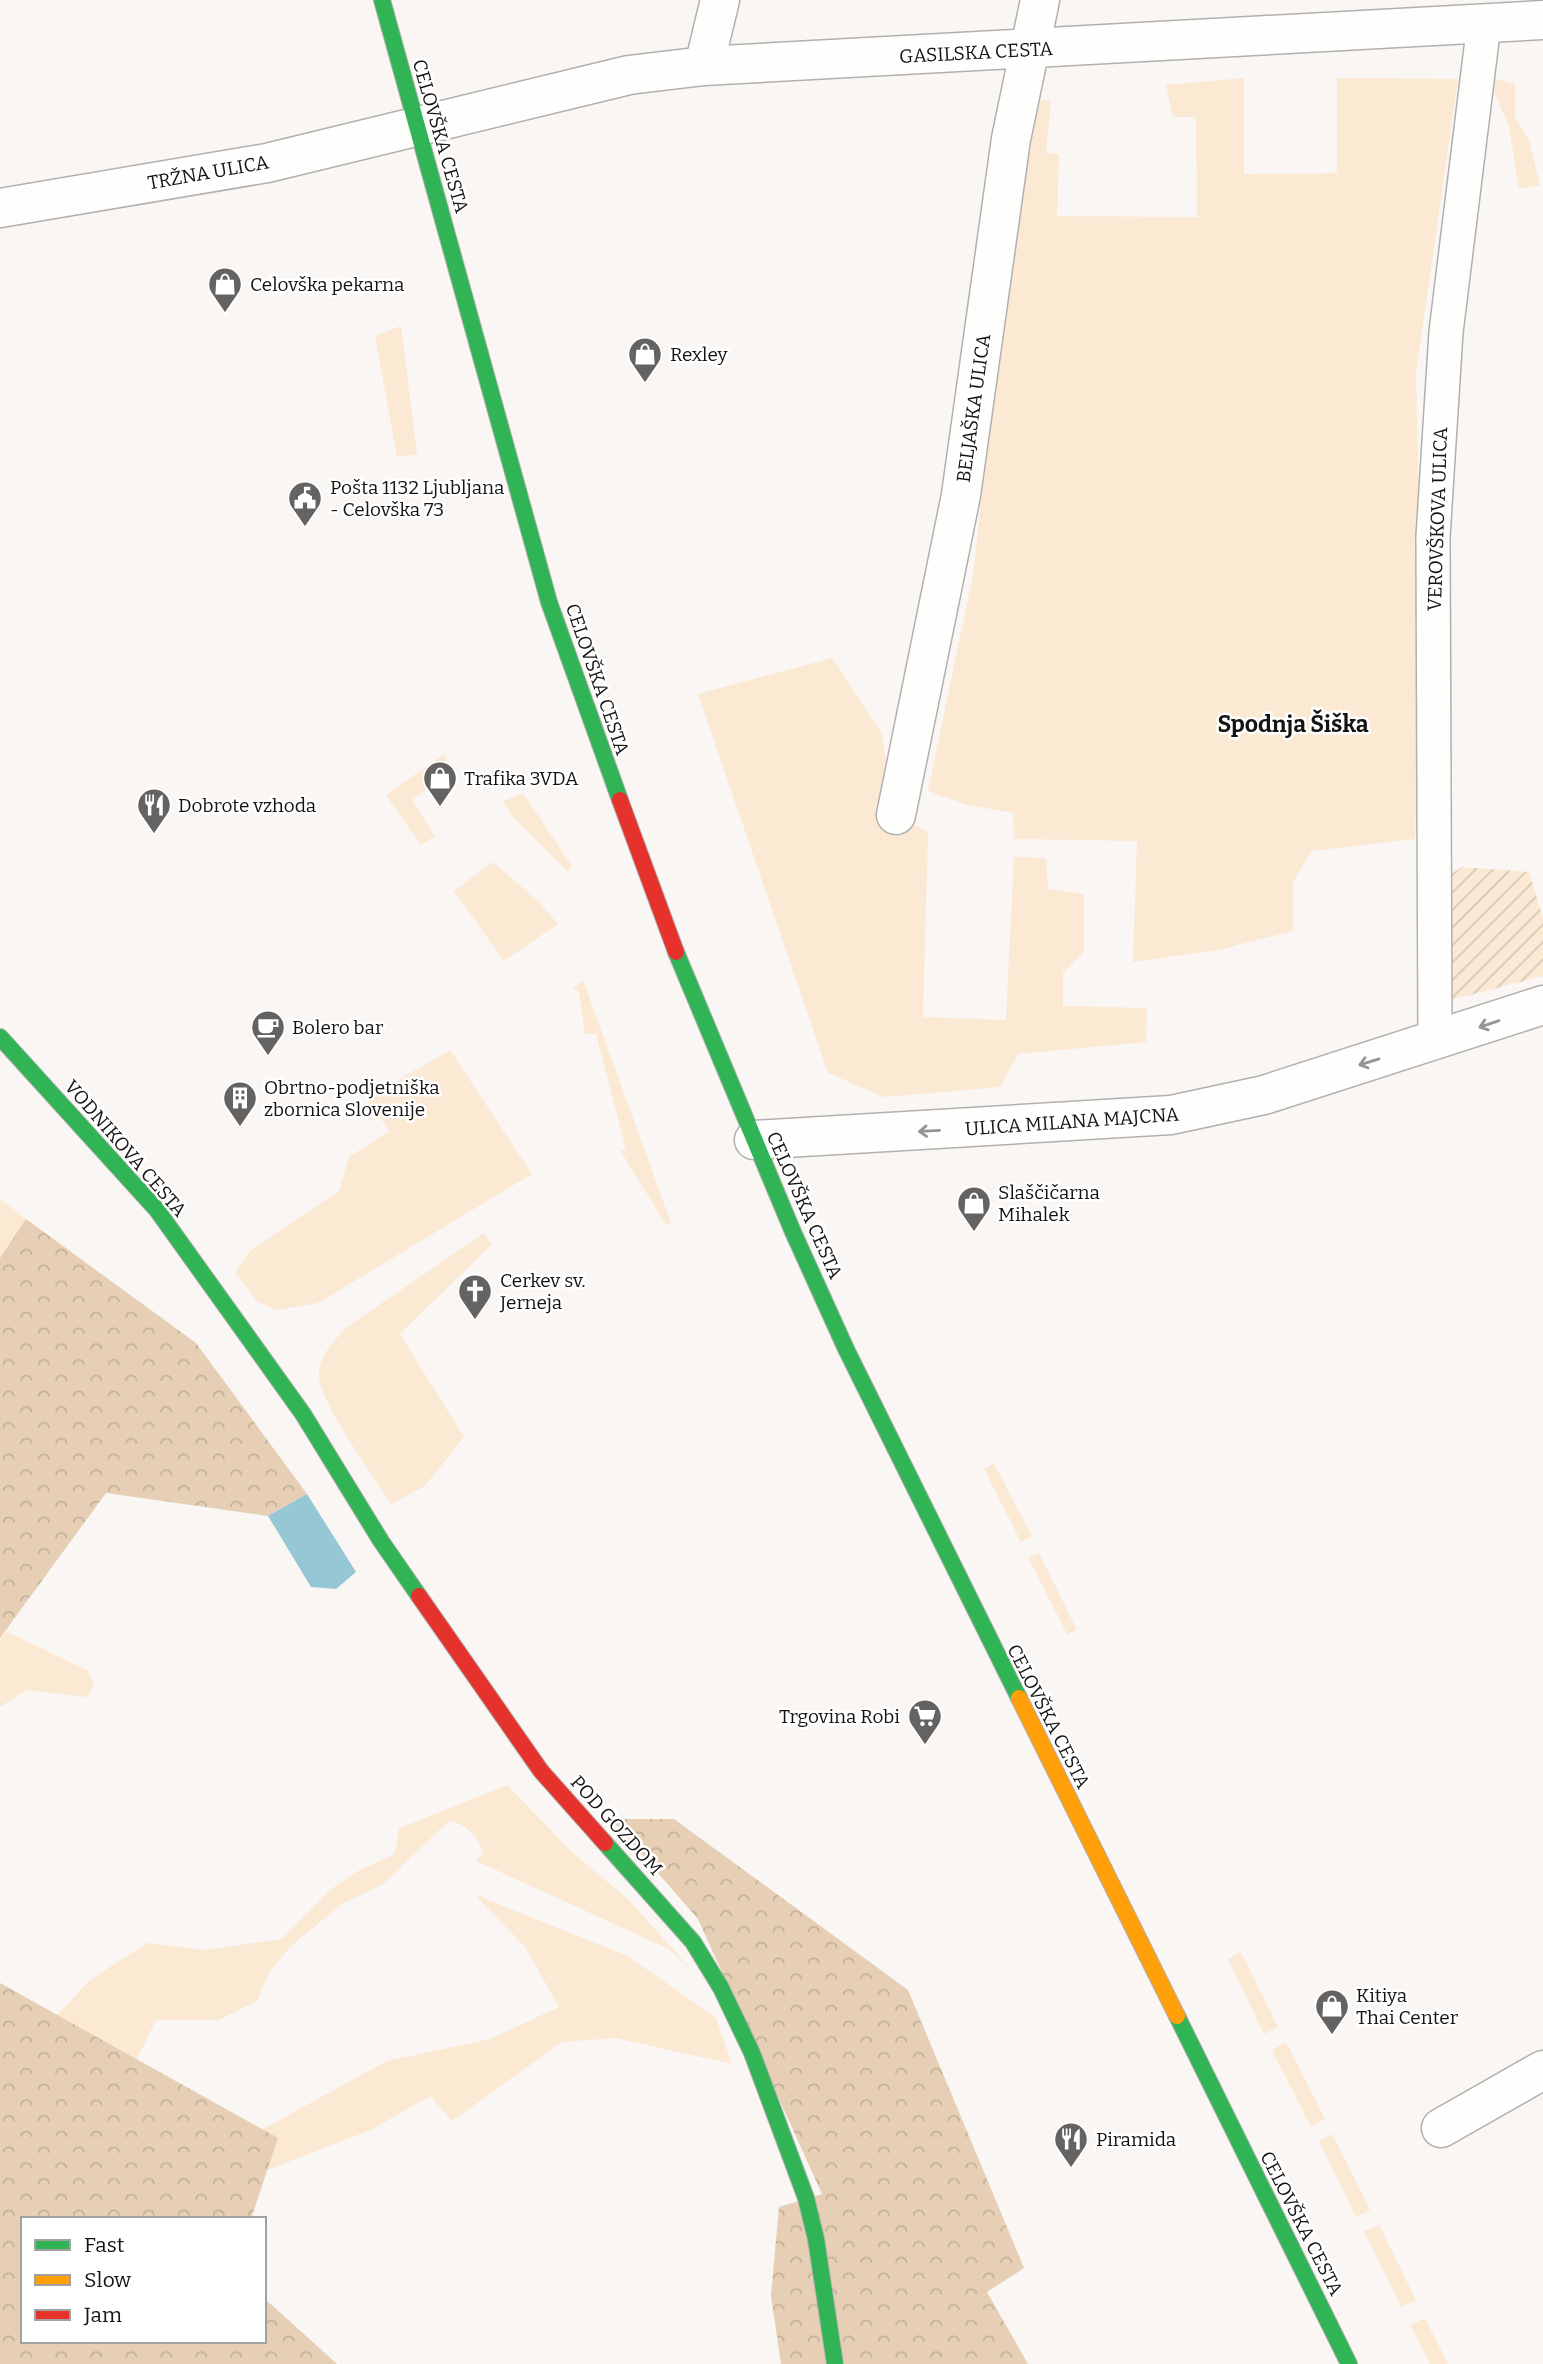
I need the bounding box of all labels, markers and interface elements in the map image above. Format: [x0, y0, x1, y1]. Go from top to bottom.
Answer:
street label: GASILSKA CESTA [899, 37, 1054, 68]
street label: CELOVŠKA CESTA [408, 57, 474, 216]
street label: TRŽNA ULICA [146, 150, 271, 194]
shop icon: Celovška pekarna [206, 265, 244, 314]
place label: Celovška pekarna [250, 273, 405, 296]
street label: BELJAŠKA ULICA [952, 332, 995, 484]
shop icon: Rexley [626, 335, 664, 384]
place label: Rexley [670, 343, 729, 366]
street label: VEROVŠKOVA ULICA [1423, 426, 1452, 611]
place label: Pošta 1132 Ljubljana - Celovška 73 [330, 476, 505, 521]
public building icon: Pošta 1132 Ljubljana - Celovška 73 [286, 479, 324, 528]
street label: CELOVŠKA CESTA [561, 600, 634, 758]
district label: Spodnja Šiška [1217, 709, 1369, 738]
shop icon: Trafika 3VDA [421, 759, 459, 808]
place label: Trafika 3VDA [464, 767, 579, 790]
restaurant icon: Dobrote vzhoda [135, 786, 173, 835]
place label: Dobrote vzhoda [178, 794, 317, 817]
cafe icon: Bolero bar [249, 1008, 287, 1057]
place label: Bolero bar [292, 1016, 384, 1039]
one-way arrow [1478, 1018, 1500, 1031]
one-way arrow [1359, 1057, 1381, 1070]
street label: VODNIKOVA CESTA [60, 1075, 192, 1222]
place label: Obrtno-podjetniška zbornica Slovenije [264, 1076, 440, 1121]
building icon: Obrtno-podjetniška zbornica Slovenije [221, 1079, 259, 1128]
street label: ULICA MILANA MAJCNA [964, 1103, 1180, 1140]
one-way arrow [918, 1125, 941, 1138]
street label: CELOVŠKA CESTA [762, 1128, 848, 1283]
place label: Slaščičarna Mihalek [998, 1181, 1100, 1226]
shop icon: Slaščičarna Mihalek [955, 1184, 993, 1233]
place label: Cerkev sv. Jerneja [499, 1269, 586, 1314]
church icon: Cerkev sv. Jerneja [456, 1272, 494, 1321]
street label: CELOVŠKA CESTA [1002, 1640, 1095, 1793]
supermarket icon: Trgovina Robi [906, 1697, 944, 1746]
place label: Trgovina Robi [779, 1705, 900, 1728]
street label: POD GOZDOM [566, 1771, 668, 1880]
place label: Kitiya Thai Center [1356, 1984, 1459, 2029]
shop icon: Kitiya Thai Center [1313, 1987, 1351, 2036]
restaurant icon: Piramida [1052, 2120, 1090, 2169]
place label: Piramida [1096, 2128, 1177, 2151]
street label: CELOVŠKA CESTA [1255, 2147, 1348, 2300]
legend [21, 2217, 266, 2343]
text: Fast [84, 2232, 125, 2258]
text: Slow [84, 2267, 131, 2293]
text: Jam [83, 2302, 122, 2328]

